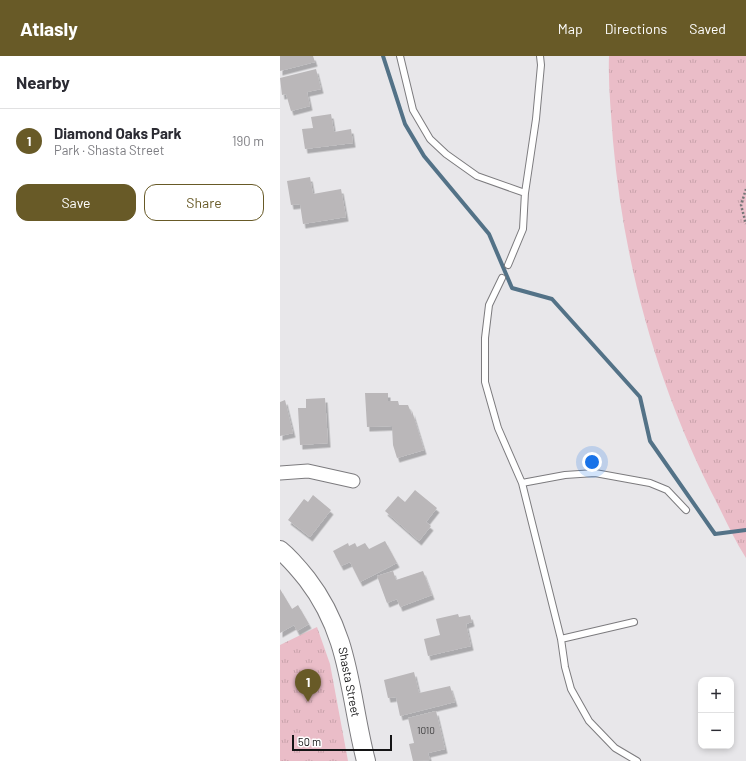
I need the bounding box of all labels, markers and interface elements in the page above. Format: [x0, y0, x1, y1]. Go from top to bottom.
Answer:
text: Atlasly [20, 17, 78, 40]
text: Map [558, 20, 583, 37]
text: Directions [605, 20, 667, 37]
text: Saved [689, 20, 726, 37]
text: Nearby [16, 72, 70, 92]
text: Diamond Oaks Park [54, 124, 182, 142]
text: 1 [27, 133, 31, 149]
text: 190 m [232, 133, 264, 149]
text: Park · Shasta Street [54, 142, 164, 158]
button: Save [16, 184, 136, 221]
button: Share [144, 184, 264, 221]
your location [582, 452, 602, 472]
street label: Shasta Street [336, 646, 364, 718]
pin: 1 [295, 669, 321, 702]
map controls [698, 677, 734, 749]
button: + [698, 677, 734, 713]
button: − [698, 713, 734, 749]
house number: 1010 [417, 724, 435, 736]
scale bar [292, 733, 392, 752]
text: 50 m [298, 735, 321, 748]

